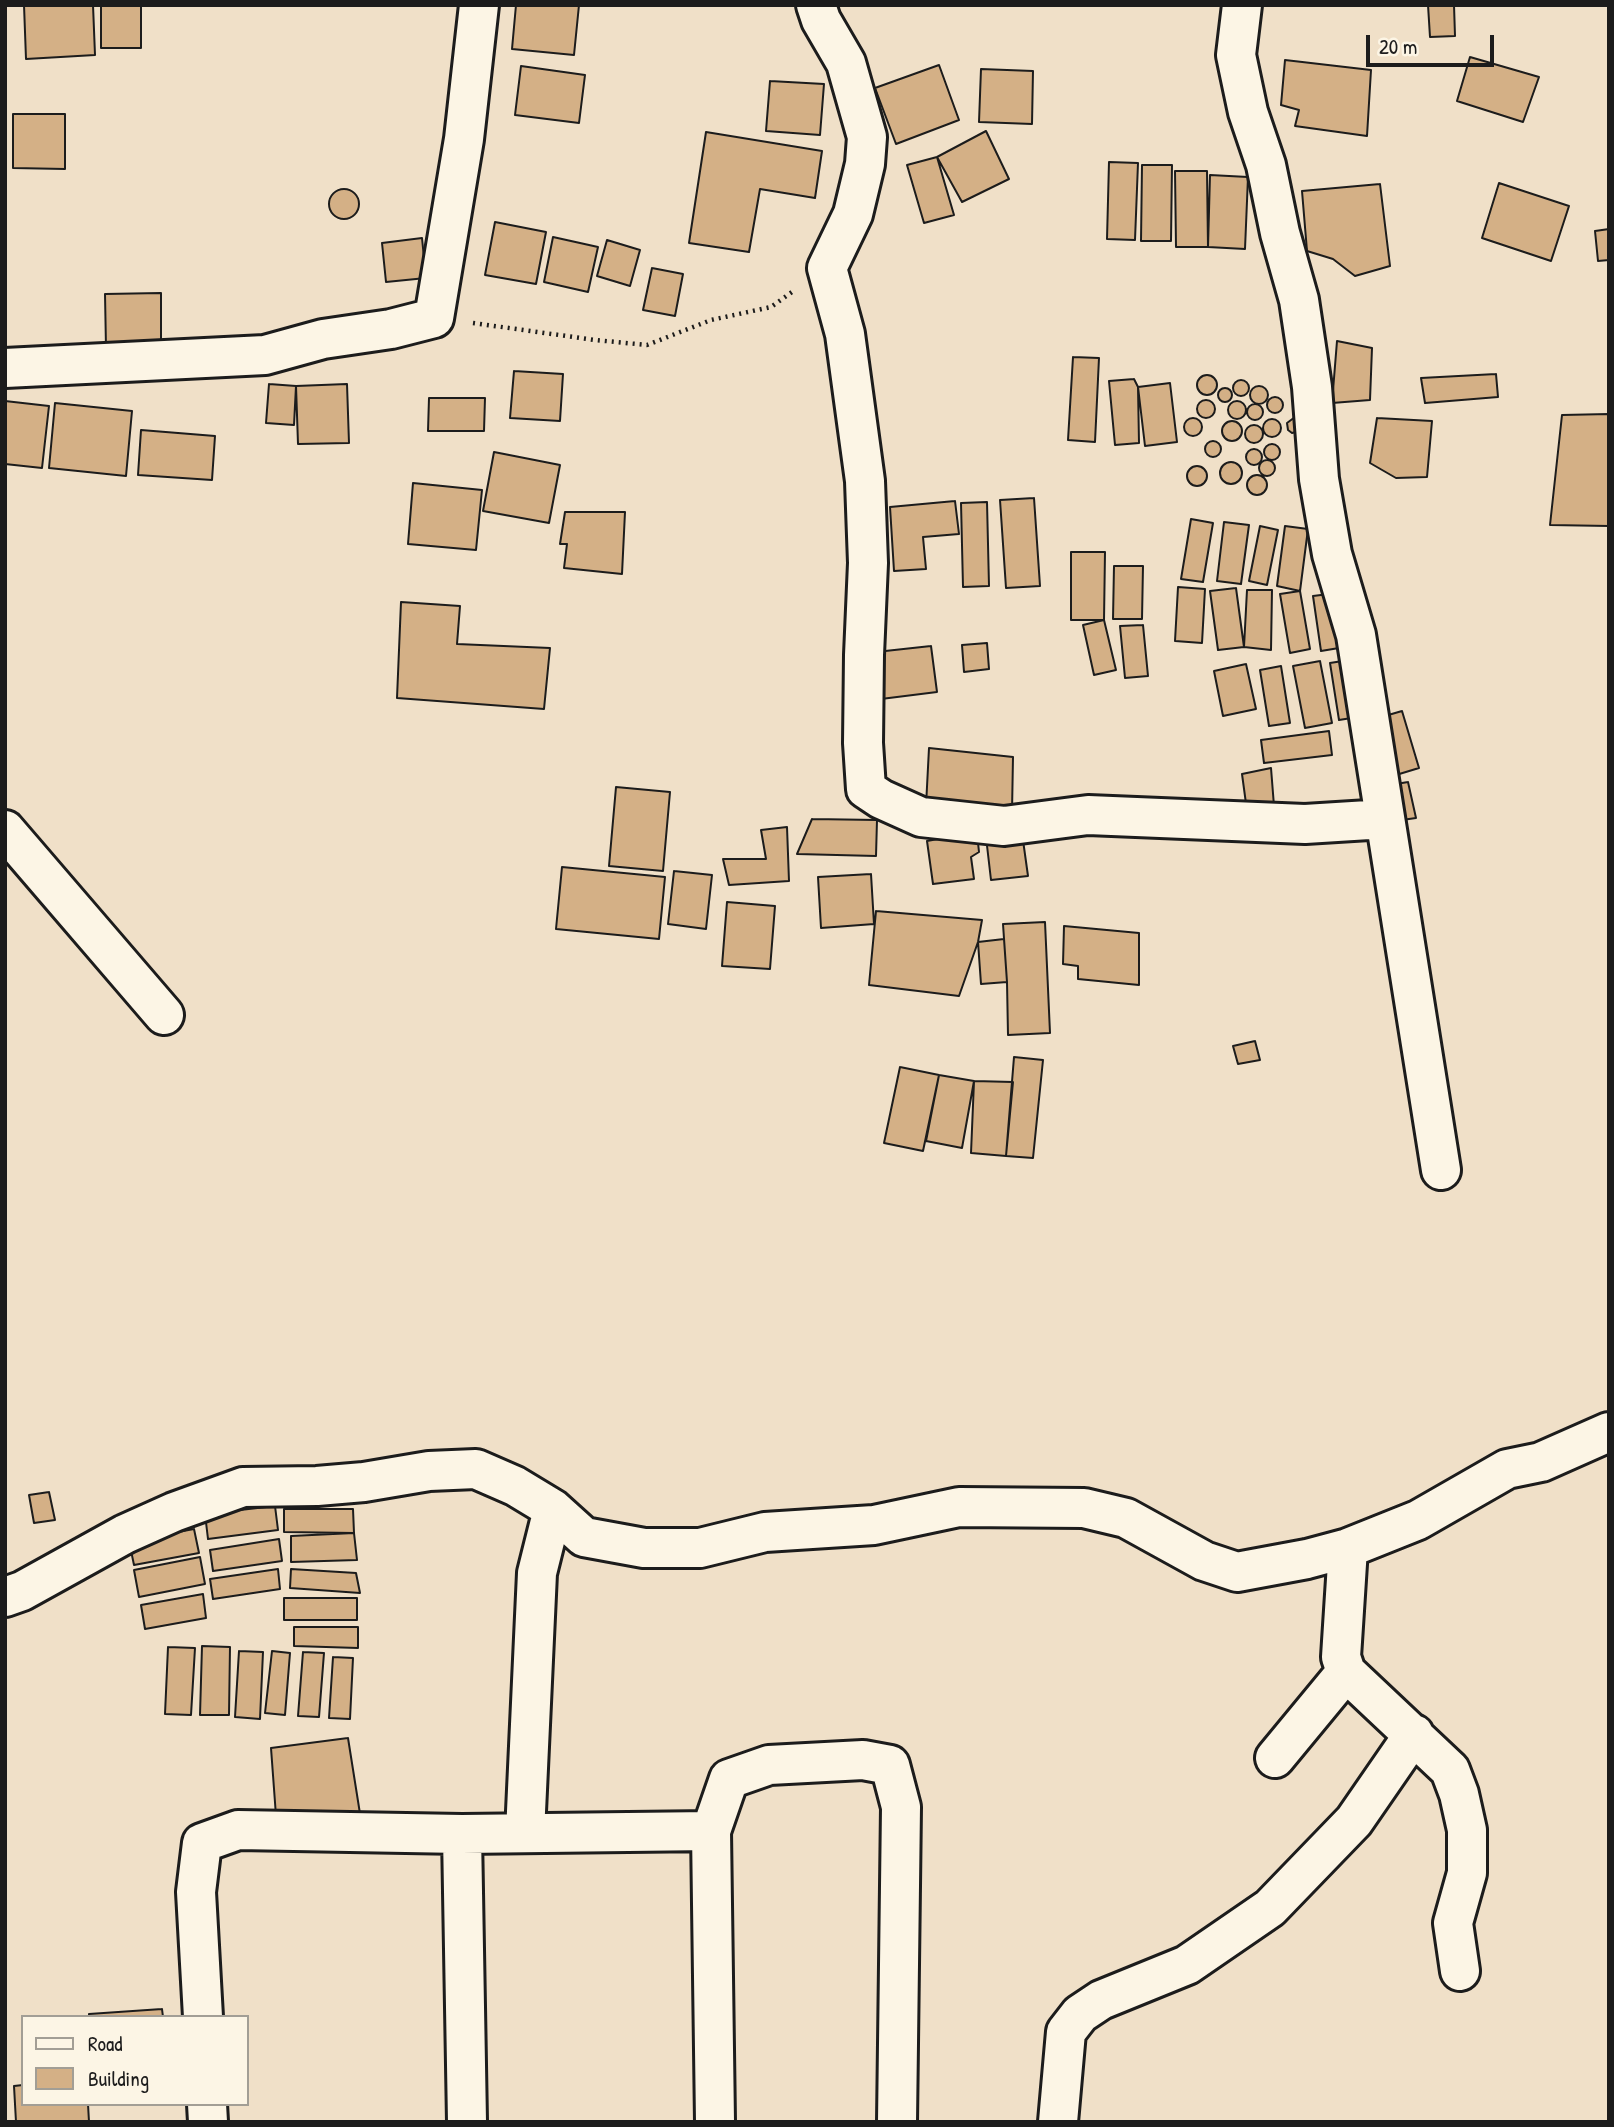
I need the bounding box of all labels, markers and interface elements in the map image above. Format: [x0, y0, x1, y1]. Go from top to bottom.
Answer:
scale bar [1369, 21, 1497, 65]
text: 20 m [1379, 32, 1417, 61]
legend [21, 2015, 248, 2106]
text: Road [88, 2029, 122, 2058]
text: Building [88, 2064, 149, 2093]

